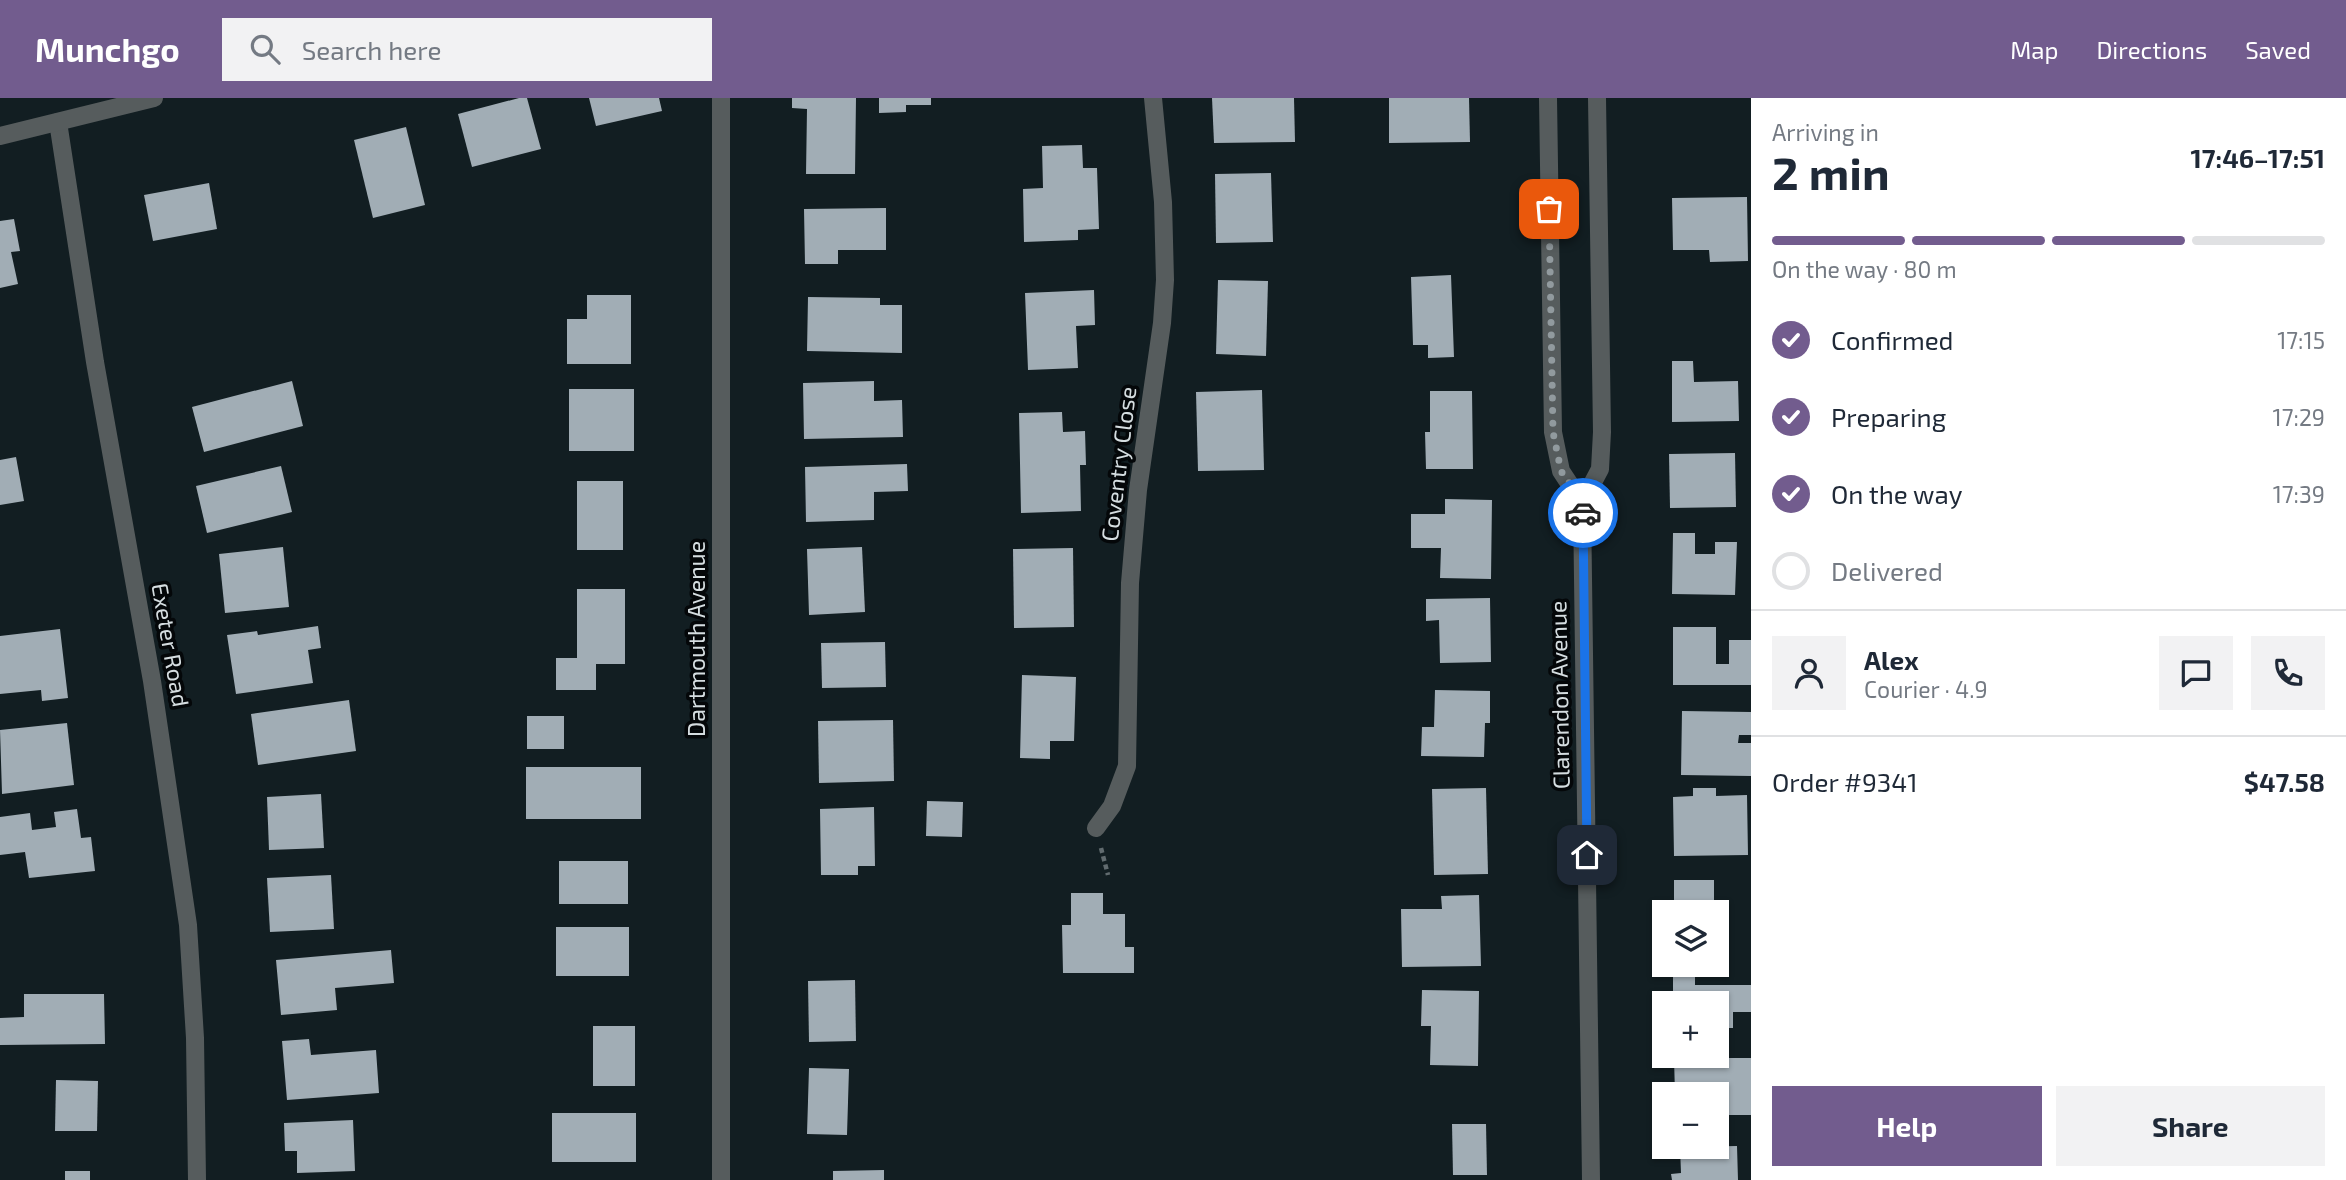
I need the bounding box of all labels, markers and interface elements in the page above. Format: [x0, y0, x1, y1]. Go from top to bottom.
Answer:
search box [222, 18, 712, 81]
text: Munchgo [35, 29, 180, 69]
icon: search [246, 30, 284, 68]
text: Search here [302, 34, 441, 65]
text: Map [2010, 35, 2058, 64]
text: Directions [2096, 35, 2207, 64]
text: Saved [2245, 35, 2311, 64]
text: Arriving in [1772, 118, 1879, 146]
text: 17:46–17:51 [2191, 142, 2325, 173]
text: 2 min [1772, 144, 1890, 199]
pin [1519, 179, 1579, 239]
icon: bag [1530, 190, 1568, 228]
text: On the way · 80 m [1772, 255, 1957, 283]
icon: check [1772, 321, 1810, 359]
text: Confirmed [1831, 324, 1954, 355]
text: 17:15 [2277, 326, 2325, 354]
street label: Coventry Close [1095, 385, 1141, 543]
icon: check [1772, 398, 1810, 436]
text: Preparing [1831, 401, 1946, 432]
text: 17:29 [2273, 403, 2325, 431]
icon: check [1772, 475, 1810, 513]
courier [1548, 478, 1618, 548]
text: On the way [1831, 478, 1962, 509]
text: 17:39 [2273, 480, 2325, 508]
icon: car [1564, 494, 1602, 532]
street label: Dartmouth Avenue [682, 541, 710, 737]
text: Delivered [1831, 555, 1943, 586]
street label: Exeter Road [146, 581, 196, 709]
street label: Clarendon Avenue [1543, 601, 1575, 789]
button: person [1772, 636, 1846, 710]
button: chat [2159, 636, 2233, 710]
button: phone [2251, 636, 2325, 710]
text: Alex [1864, 644, 1919, 675]
text: Courier · 4.9 [1864, 675, 1988, 703]
text: Order #9341 [1772, 766, 1918, 797]
text: $47.58 [2244, 766, 2325, 797]
pin [1557, 825, 1617, 885]
icon: home [1568, 836, 1606, 874]
map controls [1652, 900, 1729, 1159]
button: layers [1652, 900, 1729, 977]
button: + [1652, 991, 1729, 1068]
button: − [1652, 1082, 1729, 1159]
button: Help [1772, 1086, 2042, 1166]
button: Share [2056, 1086, 2325, 1166]

